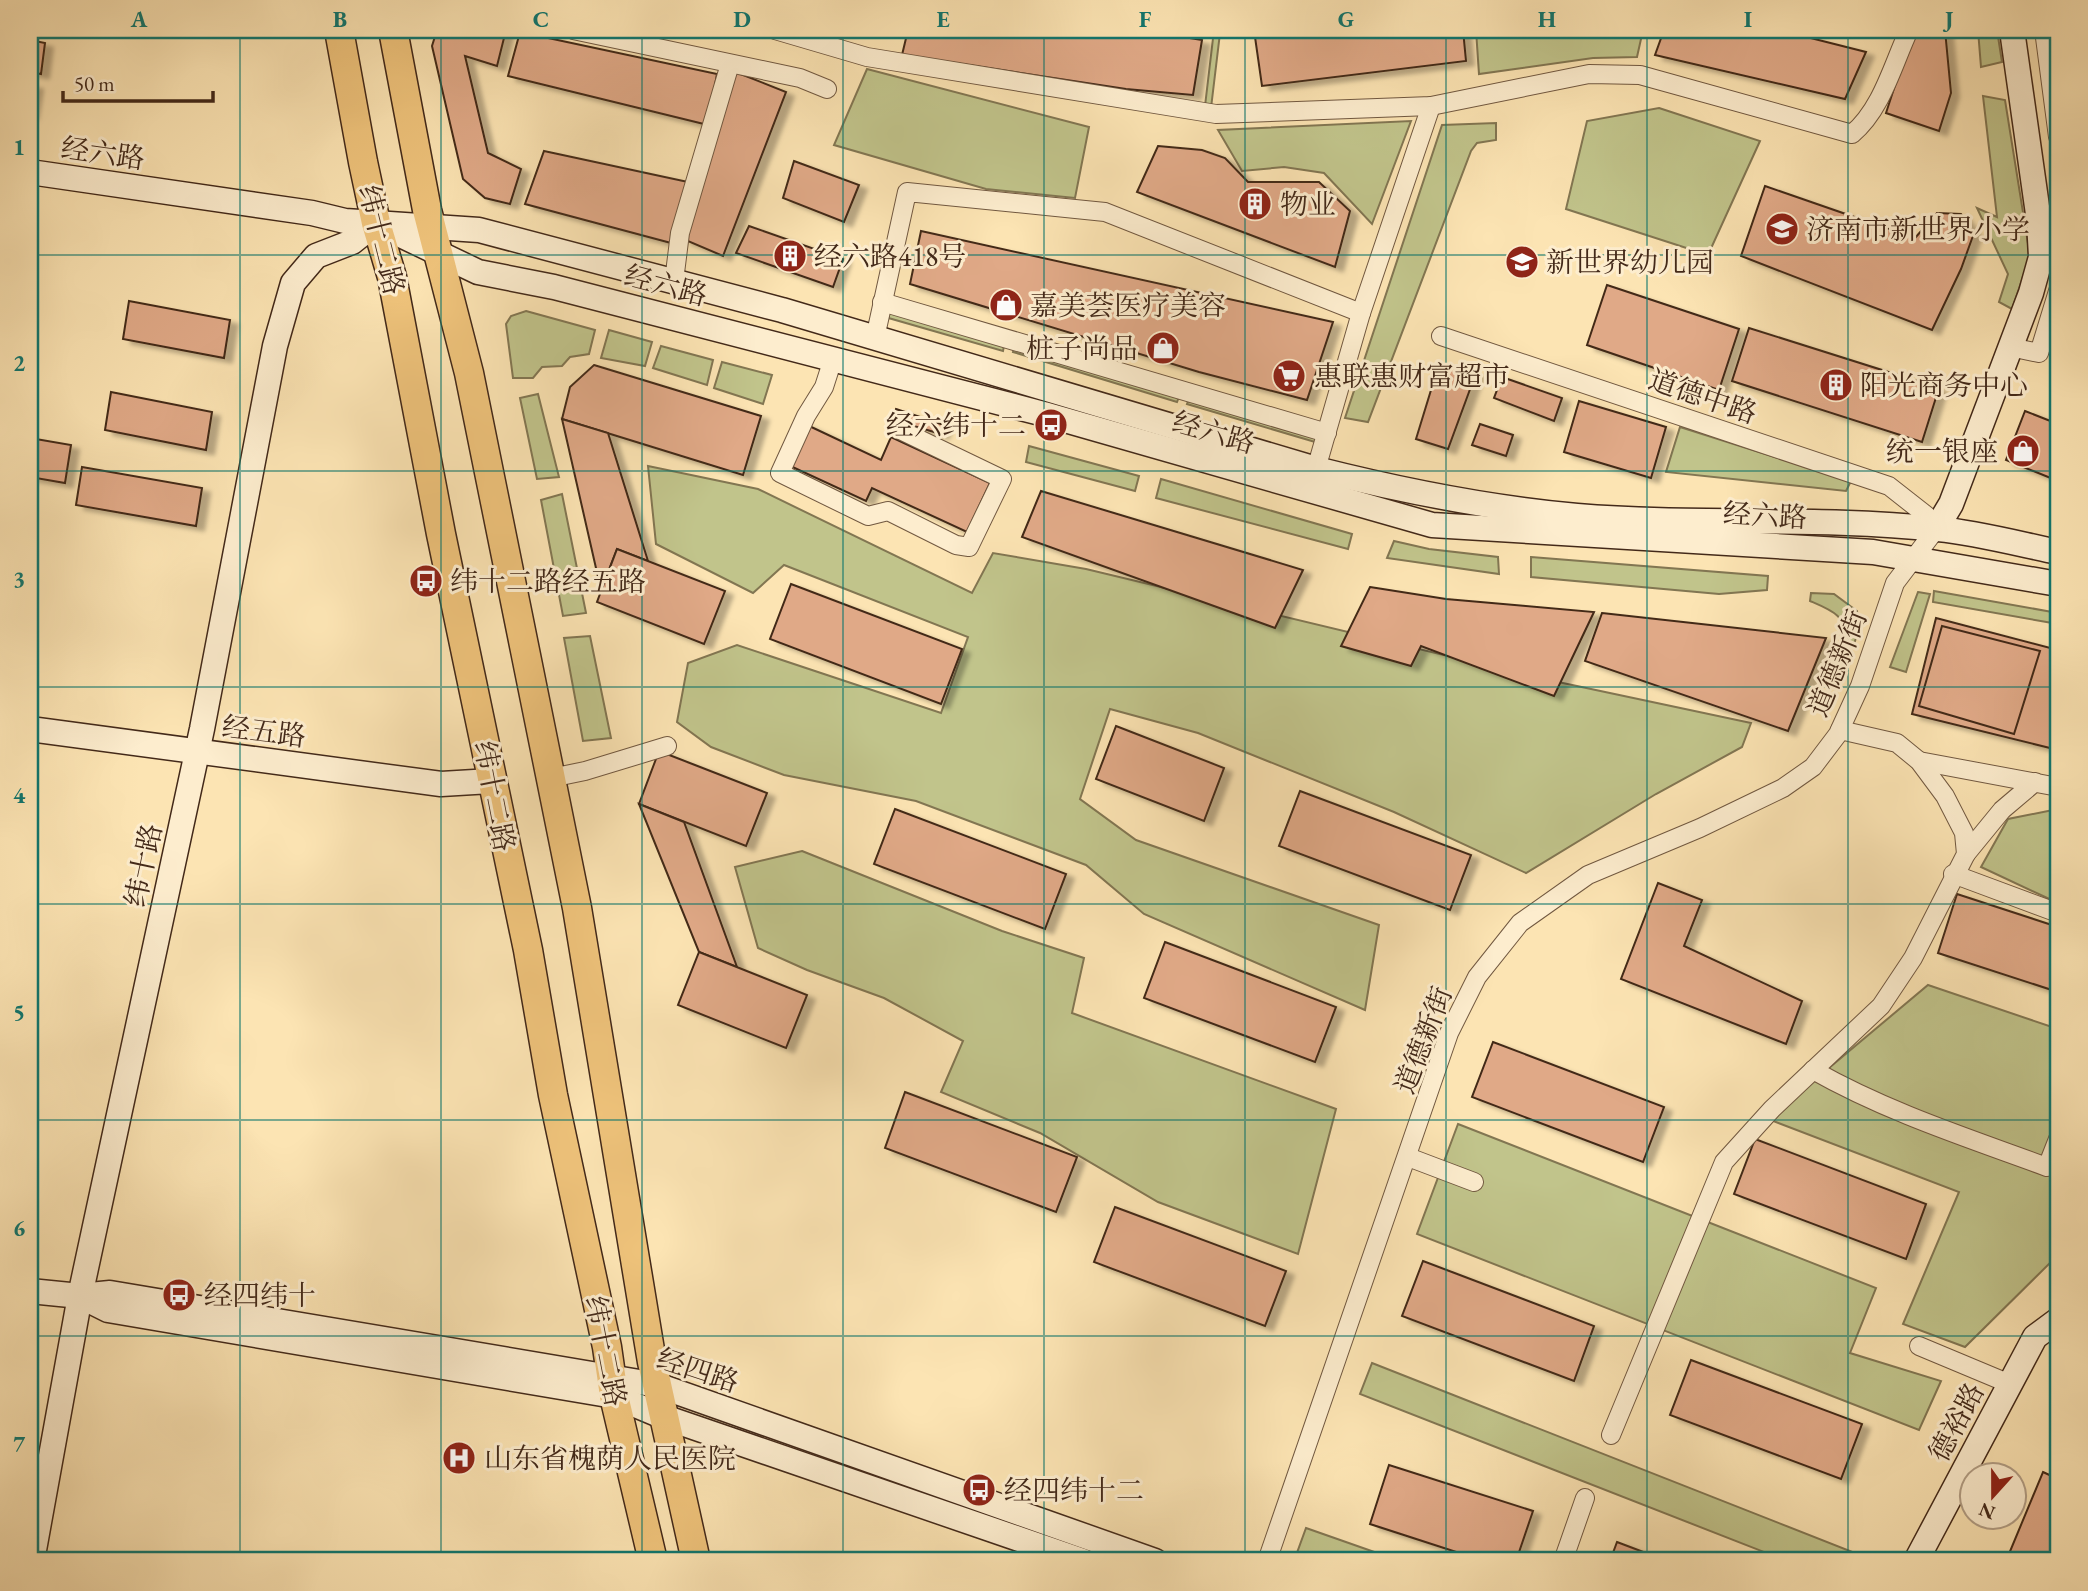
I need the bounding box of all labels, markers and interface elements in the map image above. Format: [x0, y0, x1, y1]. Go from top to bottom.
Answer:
text: A [130, 4, 148, 34]
text: B [333, 4, 347, 34]
text: C [533, 4, 549, 34]
text: D [733, 4, 751, 34]
text: E [936, 4, 950, 34]
text: F [1139, 4, 1152, 34]
text: G [1338, 4, 1354, 34]
text: H [1538, 4, 1556, 34]
text: I [1744, 4, 1752, 34]
text: J [1943, 4, 1954, 34]
scale bar [63, 60, 214, 104]
text: 50 m [74, 70, 115, 97]
street label: 经六路 [59, 129, 147, 177]
text: 1 [13, 132, 25, 162]
street label: 纬十二路 [351, 181, 413, 299]
building icon: 物业 [1236, 185, 1274, 223]
place label: 物业 [1280, 186, 1336, 222]
school or university icon: 济南市新世界小学 [1763, 210, 1801, 248]
place label: 济南市新世界小学 [1806, 211, 2030, 247]
building icon: 经六路418号 [771, 237, 809, 275]
place label: 经六路418号 [814, 238, 966, 274]
school or university icon: 新世界幼儿园 [1503, 243, 1541, 281]
place label: 新世界幼儿园 [1546, 244, 1714, 280]
street label: 经六路 [621, 257, 711, 313]
shop icon: 嘉美荟医疗美容 [987, 286, 1025, 324]
place label: 嘉美荟医疗美容 [1030, 287, 1226, 323]
shop icon: 桩子尚品 [1144, 329, 1182, 367]
place label: 桩子尚品 [1026, 330, 1138, 366]
text: 2 [13, 348, 25, 378]
supermarket icon: 惠联惠财富超市 [1270, 357, 1308, 395]
place label: 惠联惠财富超市 [1314, 358, 1510, 394]
street label: 道德中路 [1644, 361, 1762, 431]
building icon: 阳光商务中心 [1817, 366, 1855, 404]
place label: 阳光商务中心 [1860, 367, 2028, 403]
street label: 经六路 [1169, 403, 1259, 461]
bus stop icon: 经六纬十二 [1032, 406, 1070, 444]
place label: 经六纬十二 [886, 407, 1026, 443]
shop icon: 统一银座 [2004, 432, 2042, 470]
place label: 统一银座 [1886, 433, 1998, 469]
street label: 经六路 [1722, 495, 1808, 535]
bus stop icon: 纬十二路经五路 [407, 562, 445, 600]
place label: 纬十二路经五路 [450, 563, 646, 599]
text: 3 [13, 564, 25, 594]
street label: 道德新街 [1799, 604, 1875, 722]
street label: 经五路 [220, 708, 308, 754]
street label: 纬十二路 [467, 738, 523, 854]
text: 4 [13, 780, 26, 810]
street label: 纬十路 [117, 820, 169, 910]
street label: 道德新街 [1386, 981, 1460, 1099]
text: 5 [13, 997, 25, 1027]
text: 6 [13, 1213, 25, 1243]
bus stop icon: 经四纬十 [160, 1276, 198, 1314]
place label: 经四纬十 [204, 1277, 316, 1313]
street label: 纬十二路 [578, 1293, 634, 1409]
street label: 经四路 [652, 1340, 744, 1400]
street label: 德裕路 [1920, 1376, 1992, 1468]
text: 7 [13, 1429, 26, 1459]
hospital icon: 山东省槐荫人民医院 [440, 1439, 478, 1477]
place label: 山东省槐荫人民医院 [484, 1440, 736, 1476]
north arrow [1958, 1462, 2028, 1532]
bus stop icon: 经四纬十二 [960, 1471, 998, 1509]
place label: 经四纬十二 [1004, 1472, 1144, 1508]
text: N [1975, 1497, 1999, 1526]

